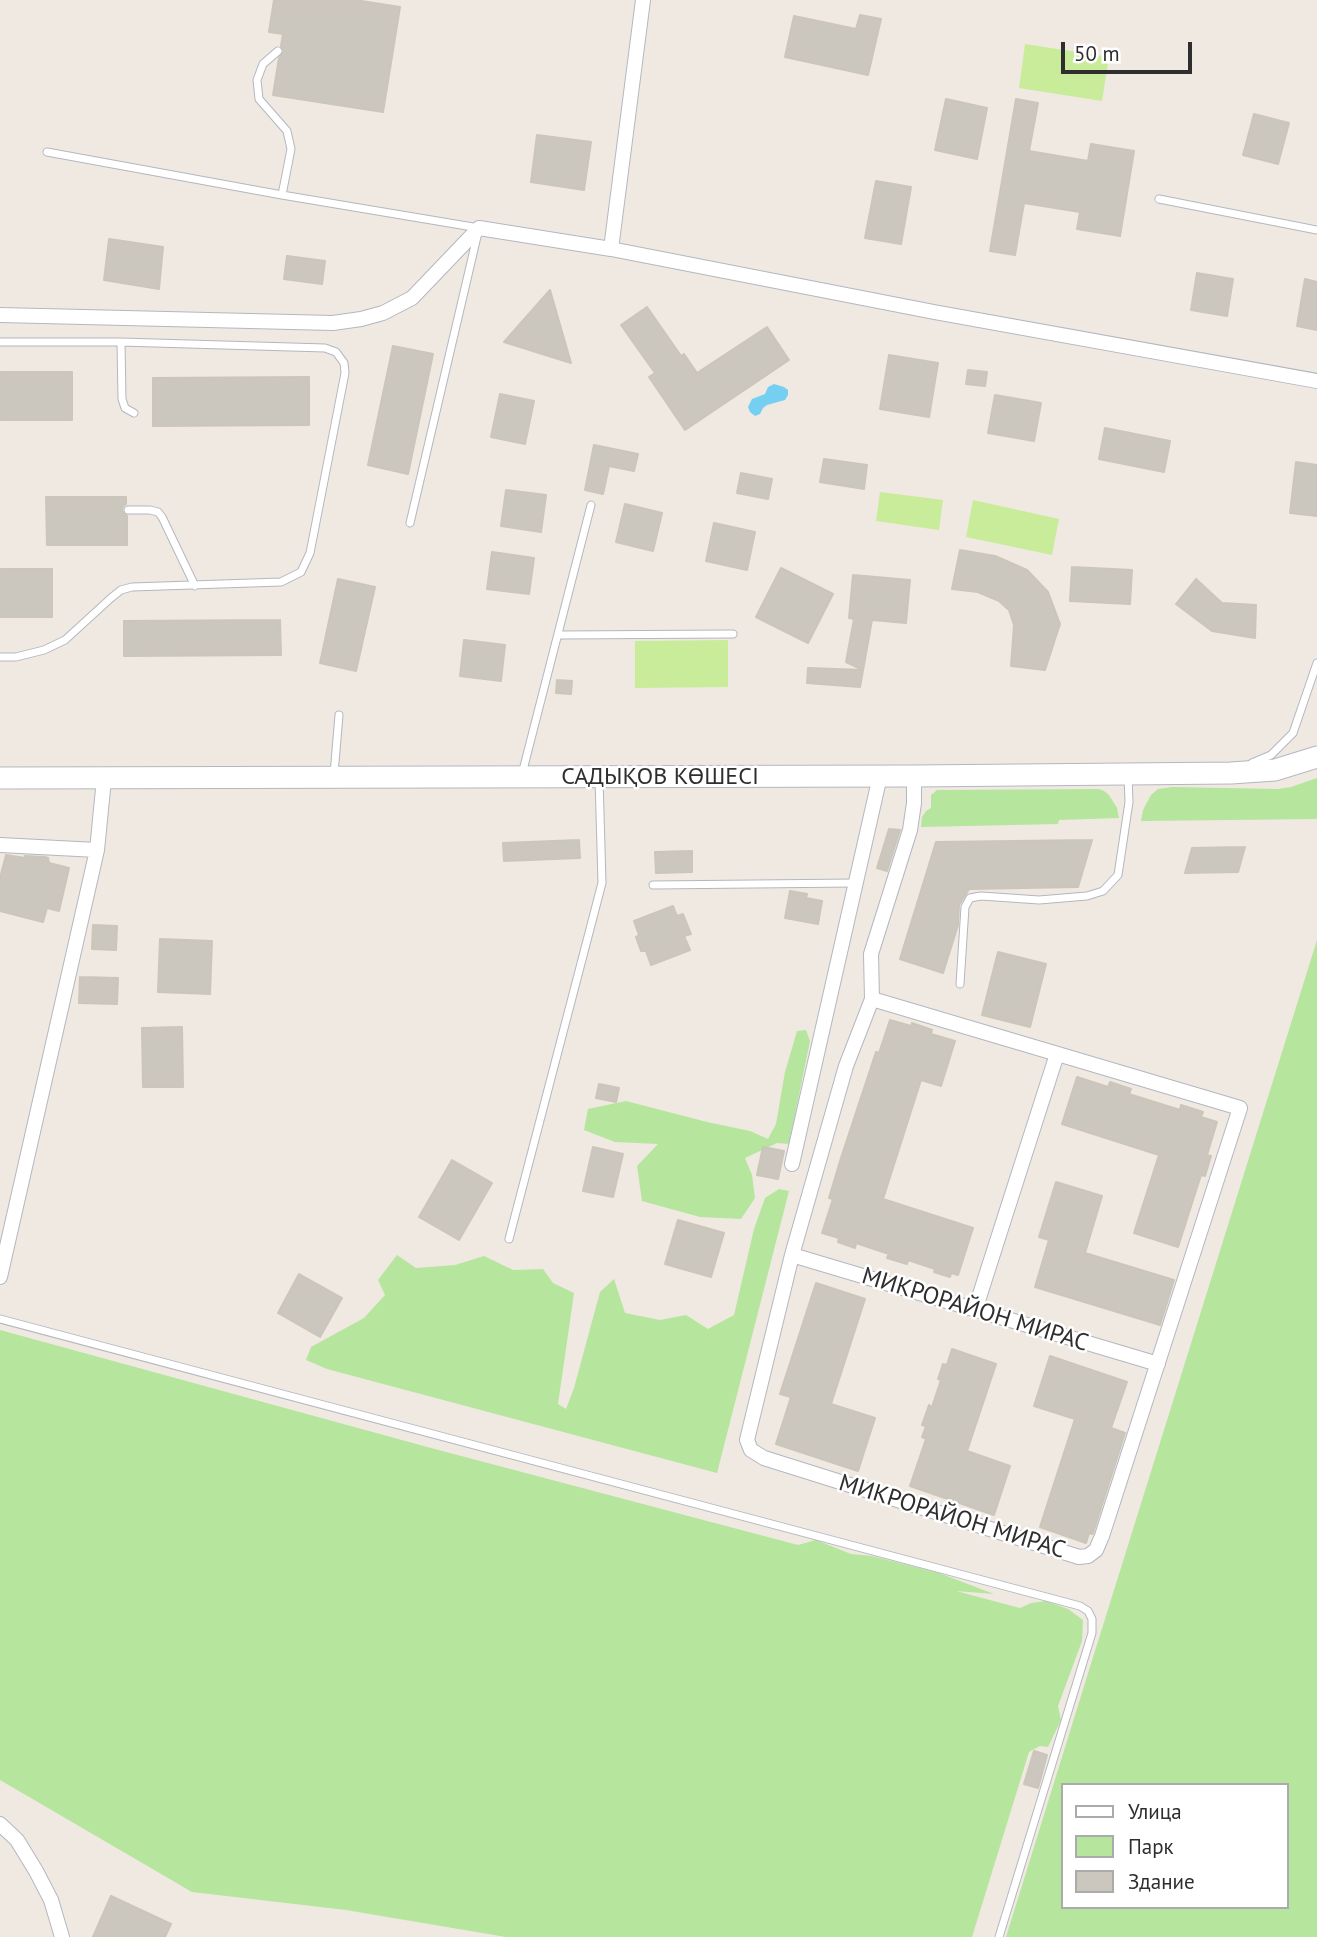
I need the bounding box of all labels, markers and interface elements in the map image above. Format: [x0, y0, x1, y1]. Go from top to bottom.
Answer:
scale bar [1065, 28, 1196, 72]
text: 50 m [1074, 40, 1120, 67]
street label: САДЫҚОВ КӨШЕСІ [561, 763, 759, 791]
street label: МИКРОРАЙОН МИРАС [858, 1262, 1092, 1358]
street label: МИКРОРАЙОН МИРАС [835, 1469, 1069, 1565]
legend [1062, 1783, 1289, 1909]
text: Улица [1128, 1798, 1182, 1825]
text: Парк [1128, 1833, 1174, 1860]
text: Здание [1128, 1868, 1195, 1895]

